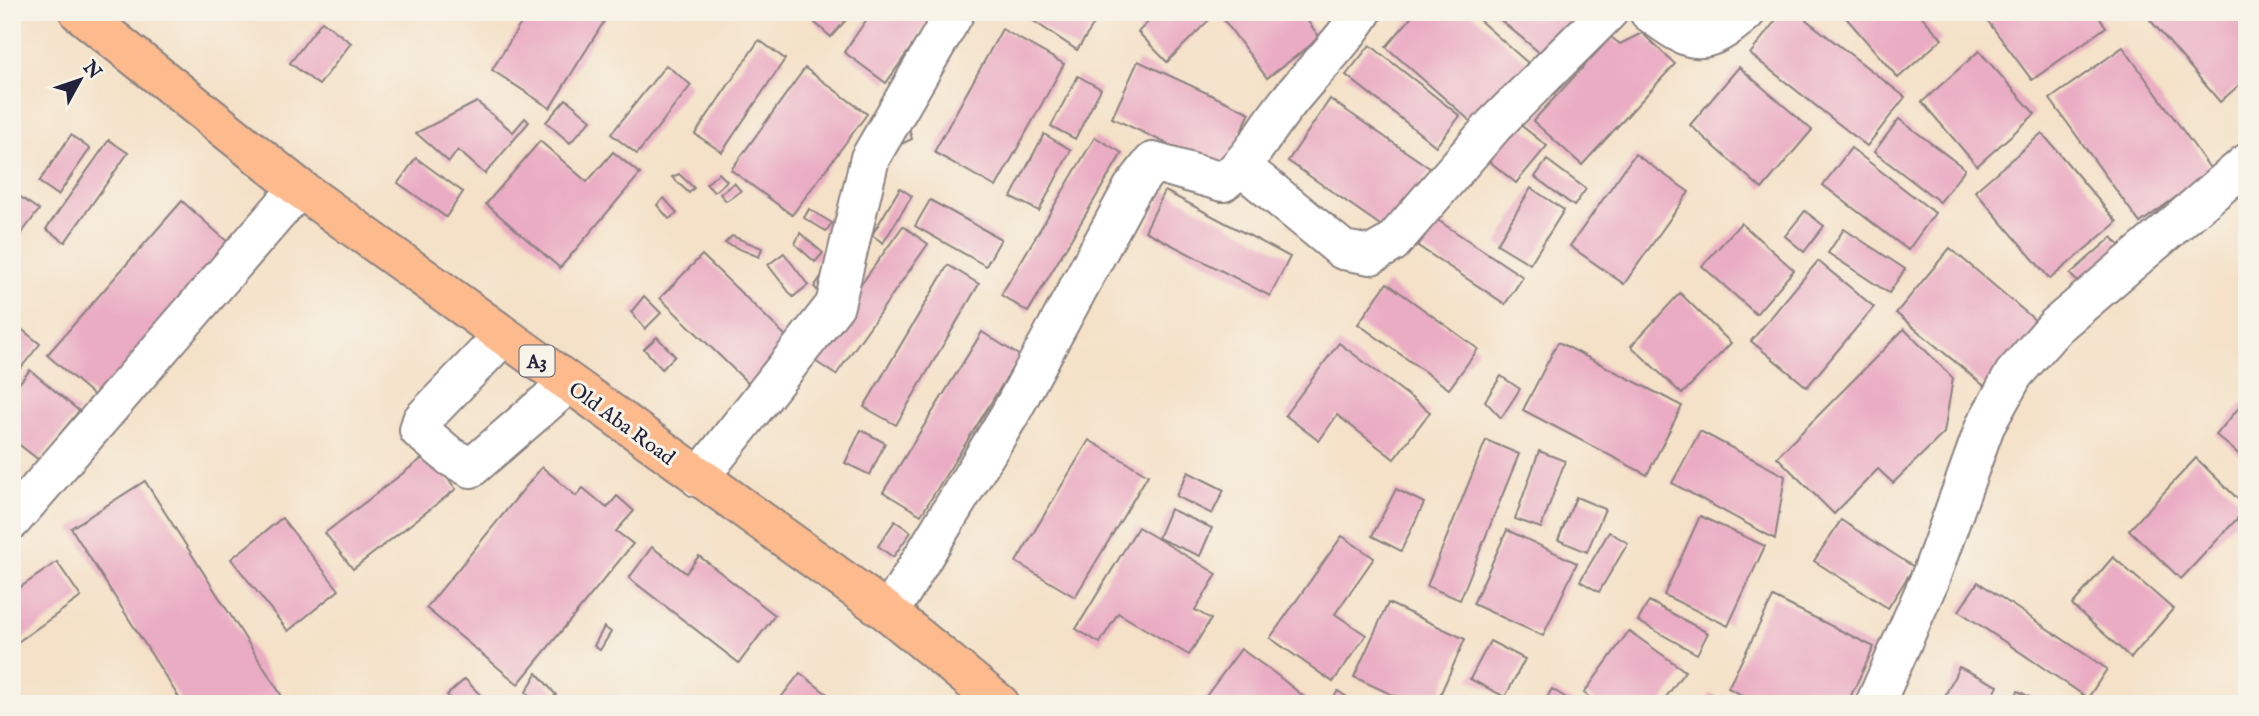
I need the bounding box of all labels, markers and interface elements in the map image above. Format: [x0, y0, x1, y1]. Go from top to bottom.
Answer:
north arrow [46, 46, 116, 116]
text: N [76, 56, 106, 85]
road number: A3 [520, 346, 554, 376]
street label: Old Aba Road [562, 376, 680, 472]

